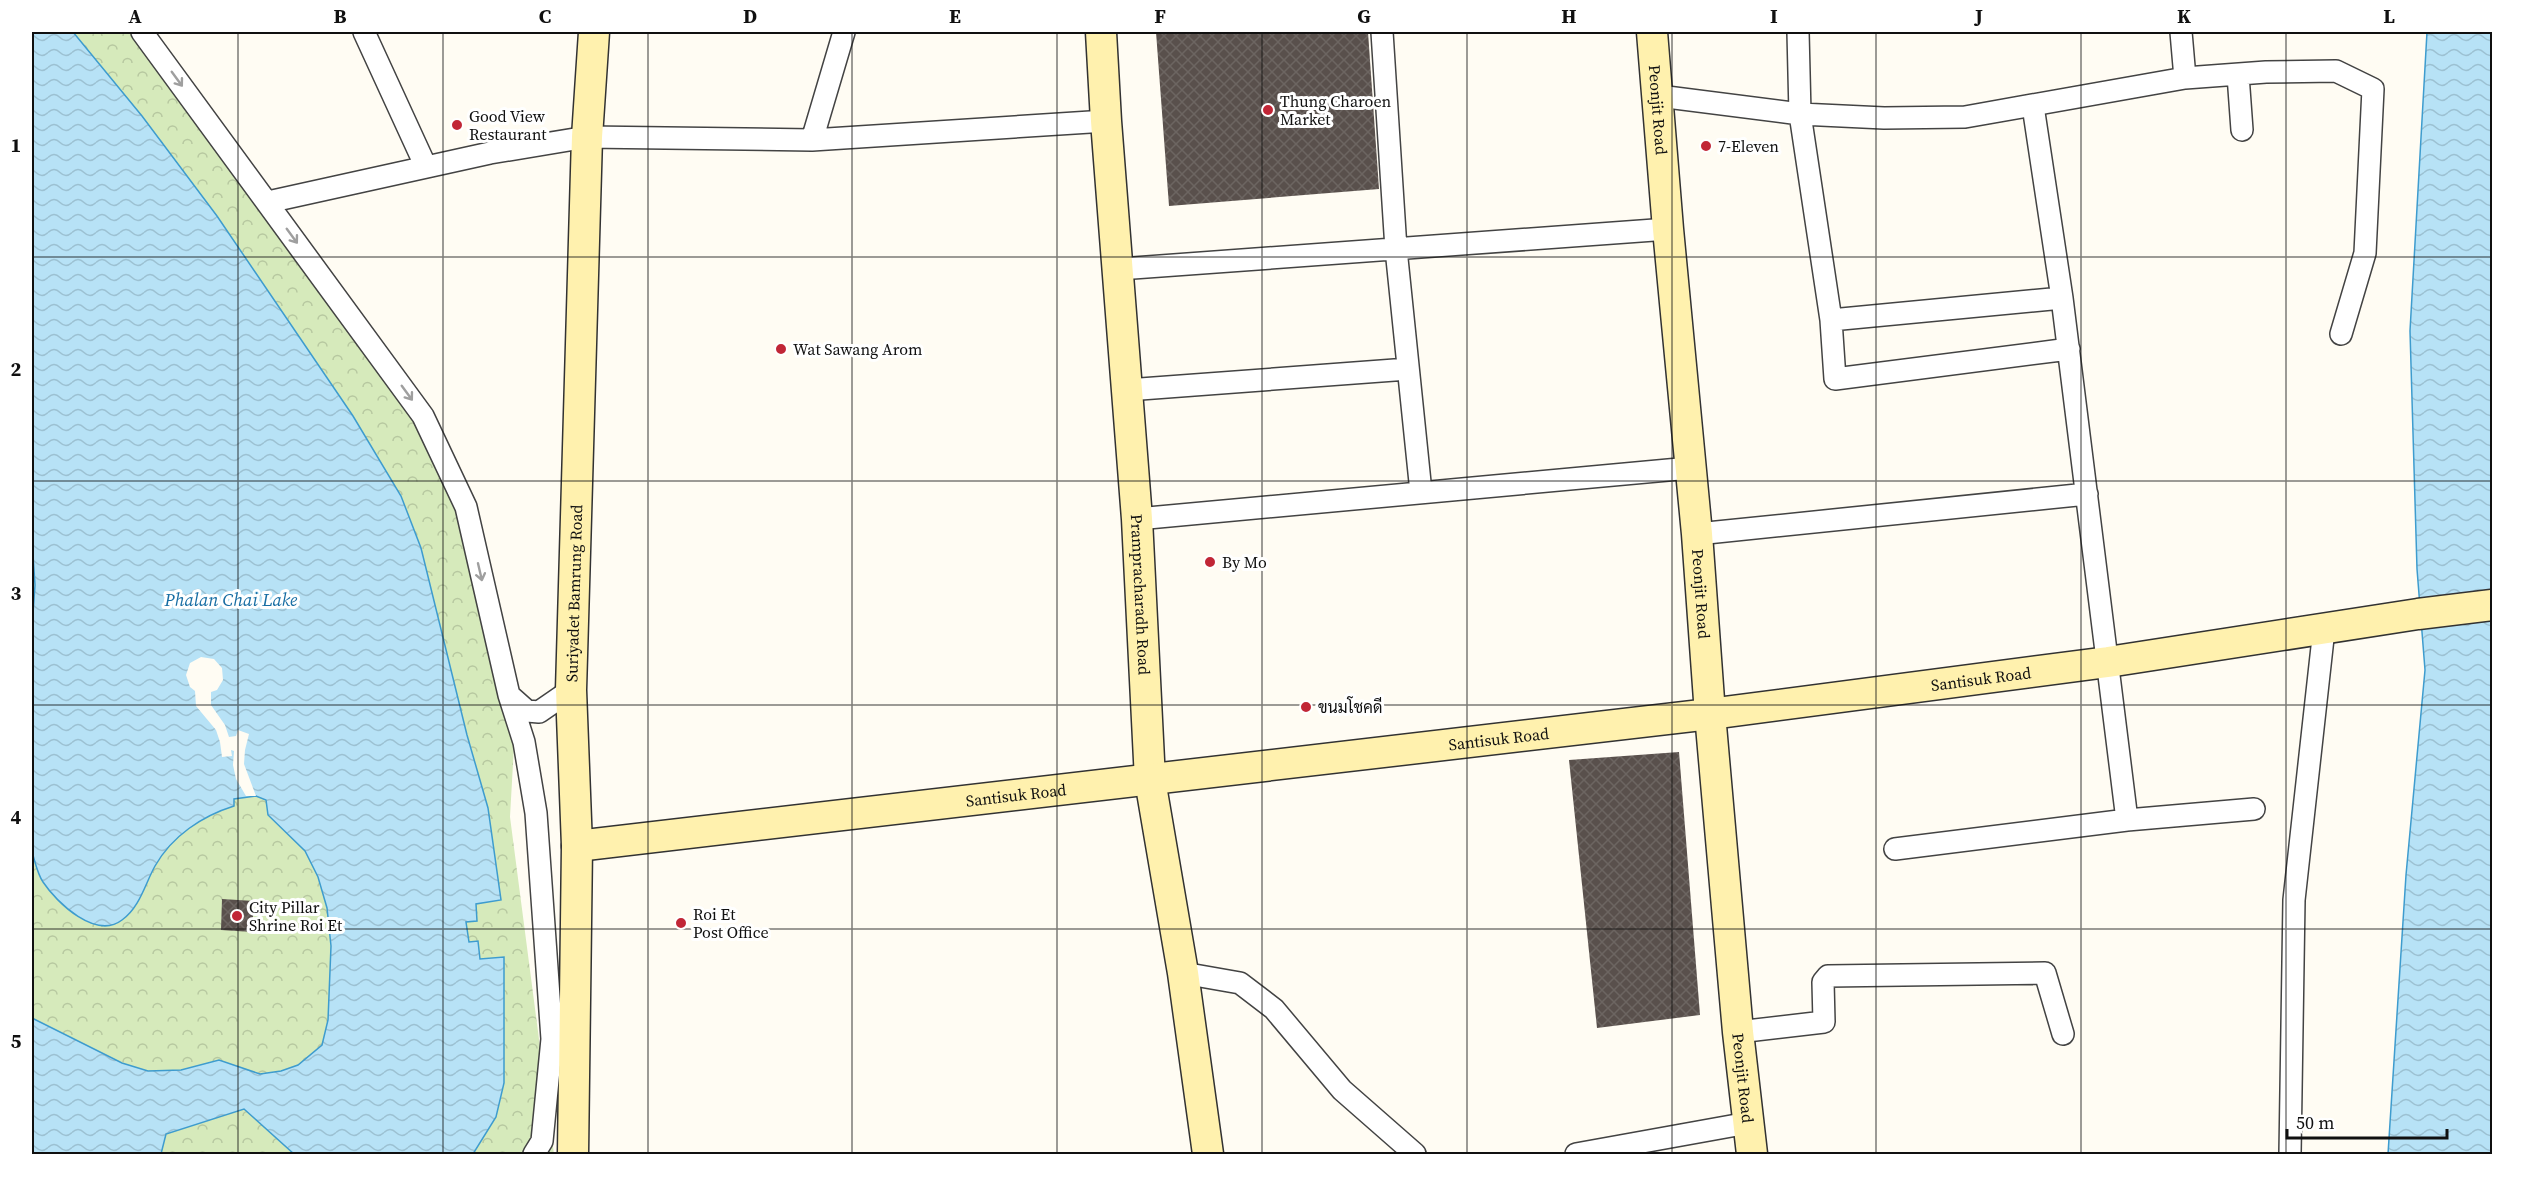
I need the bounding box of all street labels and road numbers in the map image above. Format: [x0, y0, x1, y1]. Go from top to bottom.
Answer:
street label: Peonjit Road [1644, 64, 1673, 156]
street label: Suriyadet Bamrung Road [560, 504, 587, 682]
street label: Prampracharadh Road [1126, 513, 1156, 676]
street label: Peonjit Road [1687, 548, 1716, 640]
street label: Santisuk Road [1930, 661, 2033, 696]
street label: Santisuk Road [1447, 722, 1550, 755]
street label: Santisuk Road [965, 778, 1067, 812]
street label: Peonjit Road [1727, 1032, 1759, 1124]

